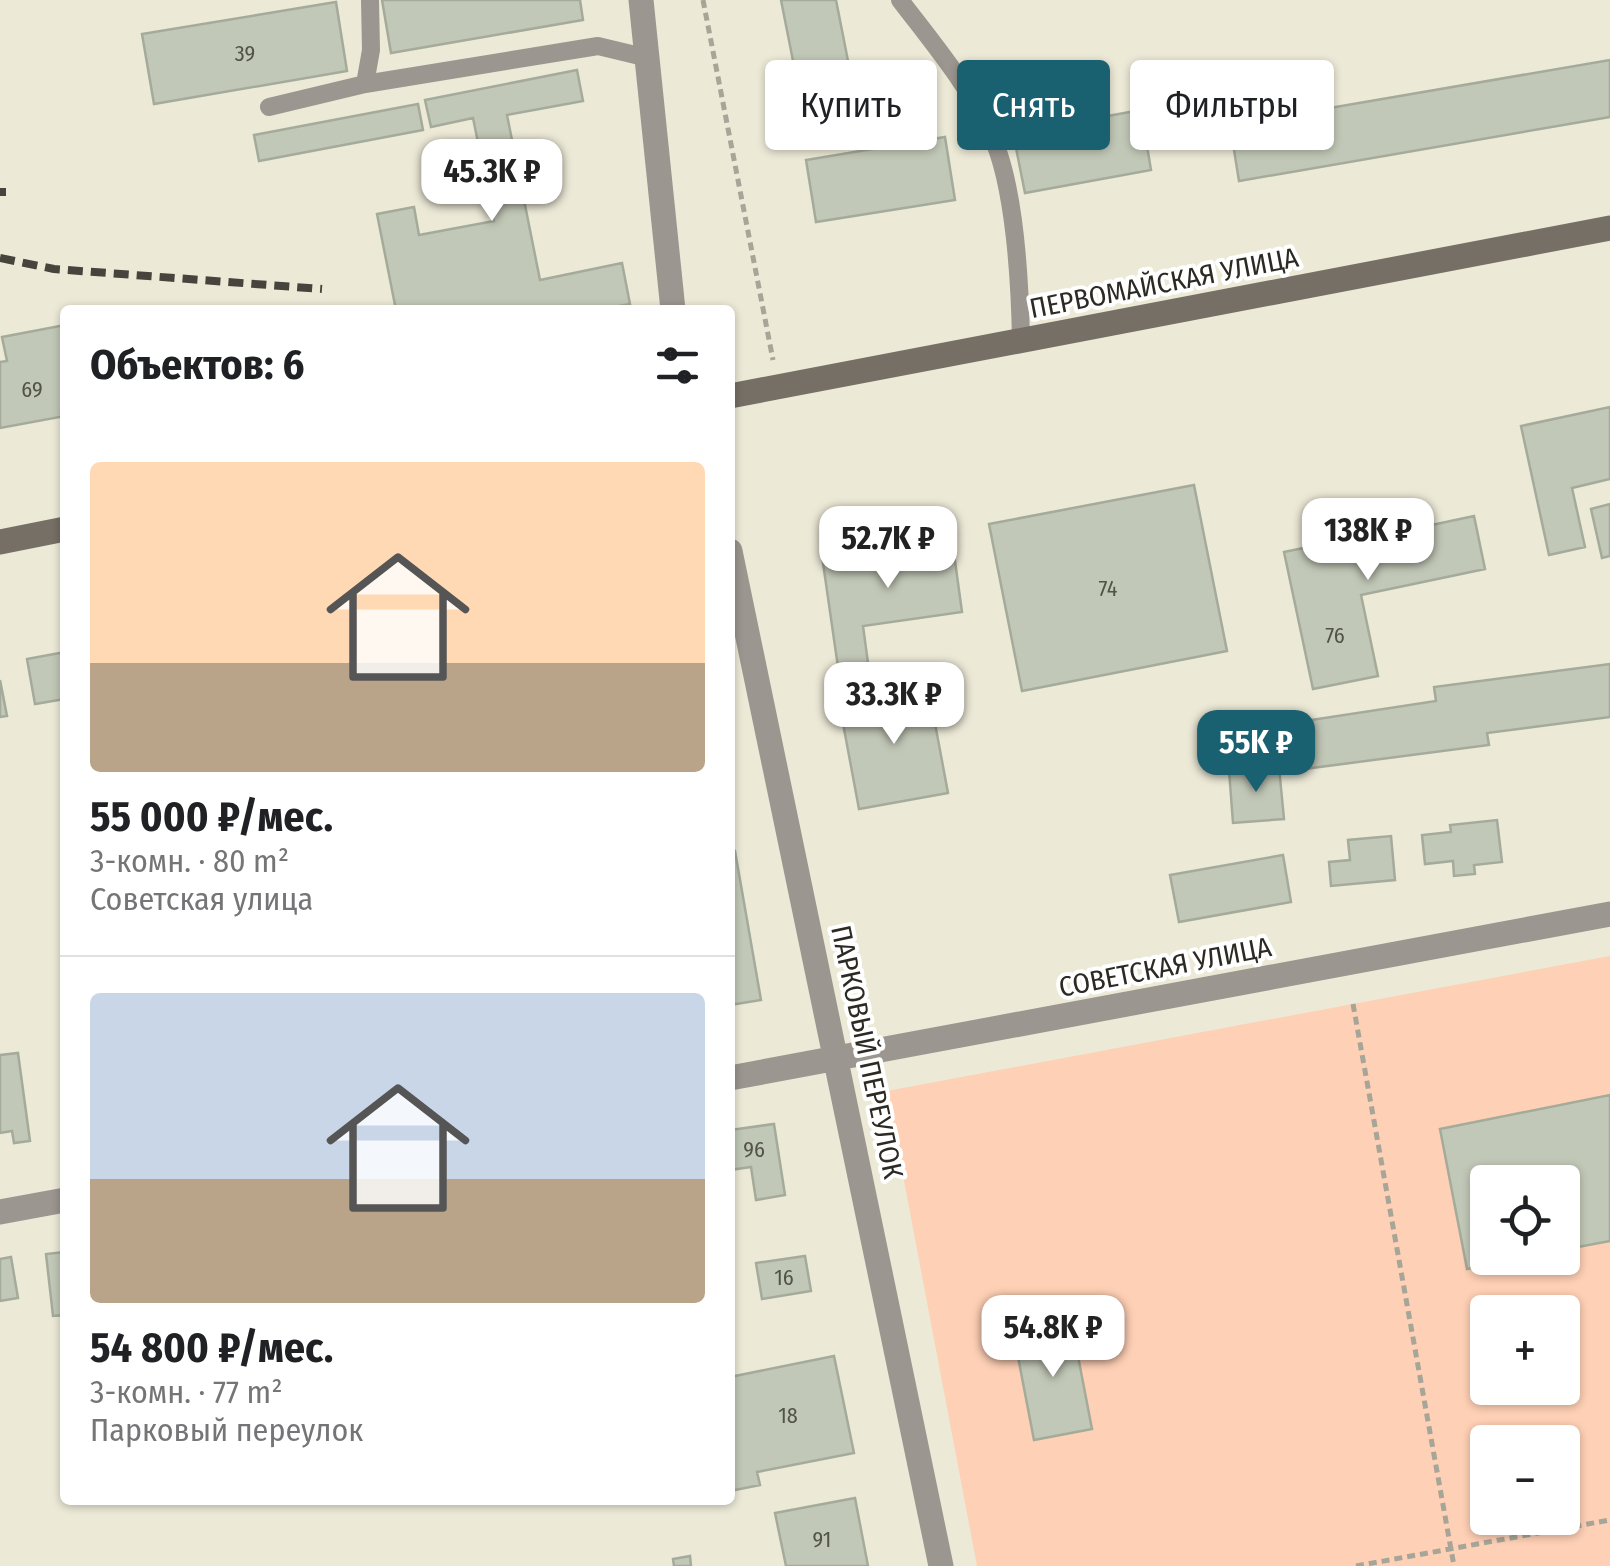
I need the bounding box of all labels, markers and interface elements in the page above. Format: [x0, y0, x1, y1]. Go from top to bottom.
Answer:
house number: 39 [235, 40, 255, 67]
chip: Купить [765, 60, 937, 150]
chip: Снять [957, 60, 1110, 150]
chip: Фильтры [1130, 60, 1334, 150]
pin: 45.3K ₽ [400, 139, 584, 224]
text: 45.3K ₽ [443, 152, 541, 190]
street label: ПЕРВОМАЙСКАЯ УЛИЦА [1027, 241, 1301, 325]
icon: filters [650, 338, 705, 393]
text: Объектов: 6 [90, 340, 304, 390]
house number: 69 [21, 376, 43, 403]
pin: 138K ₽ [1287, 498, 1449, 583]
pin: 52.7K ₽ [796, 506, 980, 591]
text: 138K ₽ [1324, 511, 1412, 549]
text: 52.7K ₽ [841, 519, 935, 557]
icon: home [308, 527, 488, 707]
house number: 74 [1099, 575, 1118, 602]
house number: 76 [1325, 622, 1345, 649]
pin: 33.3K ₽ [802, 662, 986, 747]
text: 33.3K ₽ [846, 675, 942, 713]
pin: 55K ₽ [1186, 710, 1326, 795]
text: 55K ₽ [1219, 723, 1293, 761]
text: 55 000 ₽/мес. [90, 792, 333, 842]
text: 3-комн. · 80 m² [90, 842, 289, 880]
text: Советская улица [90, 880, 313, 918]
street label: ПАРКОВЫЙ ПЕРЕУЛОК [824, 922, 910, 1182]
street label: СОВЕТСКАЯ УЛИЦА [1056, 930, 1274, 1004]
icon: home [308, 1058, 488, 1238]
house number: 96 [743, 1136, 765, 1163]
map controls [1470, 1165, 1580, 1535]
button: locate [1470, 1165, 1580, 1275]
house number: 16 [774, 1264, 794, 1291]
pin: 54.8K ₽ [961, 1295, 1145, 1380]
button: + [1470, 1295, 1580, 1405]
text: 54.8K ₽ [1004, 1308, 1102, 1346]
text: 54 800 ₽/мес. [90, 1323, 333, 1373]
text: 3-комн. · 77 m² [90, 1373, 282, 1411]
house number: 18 [778, 1402, 798, 1429]
text: Парковый переулок [90, 1411, 363, 1449]
button: − [1470, 1425, 1580, 1535]
house number: 91 [813, 1526, 831, 1553]

